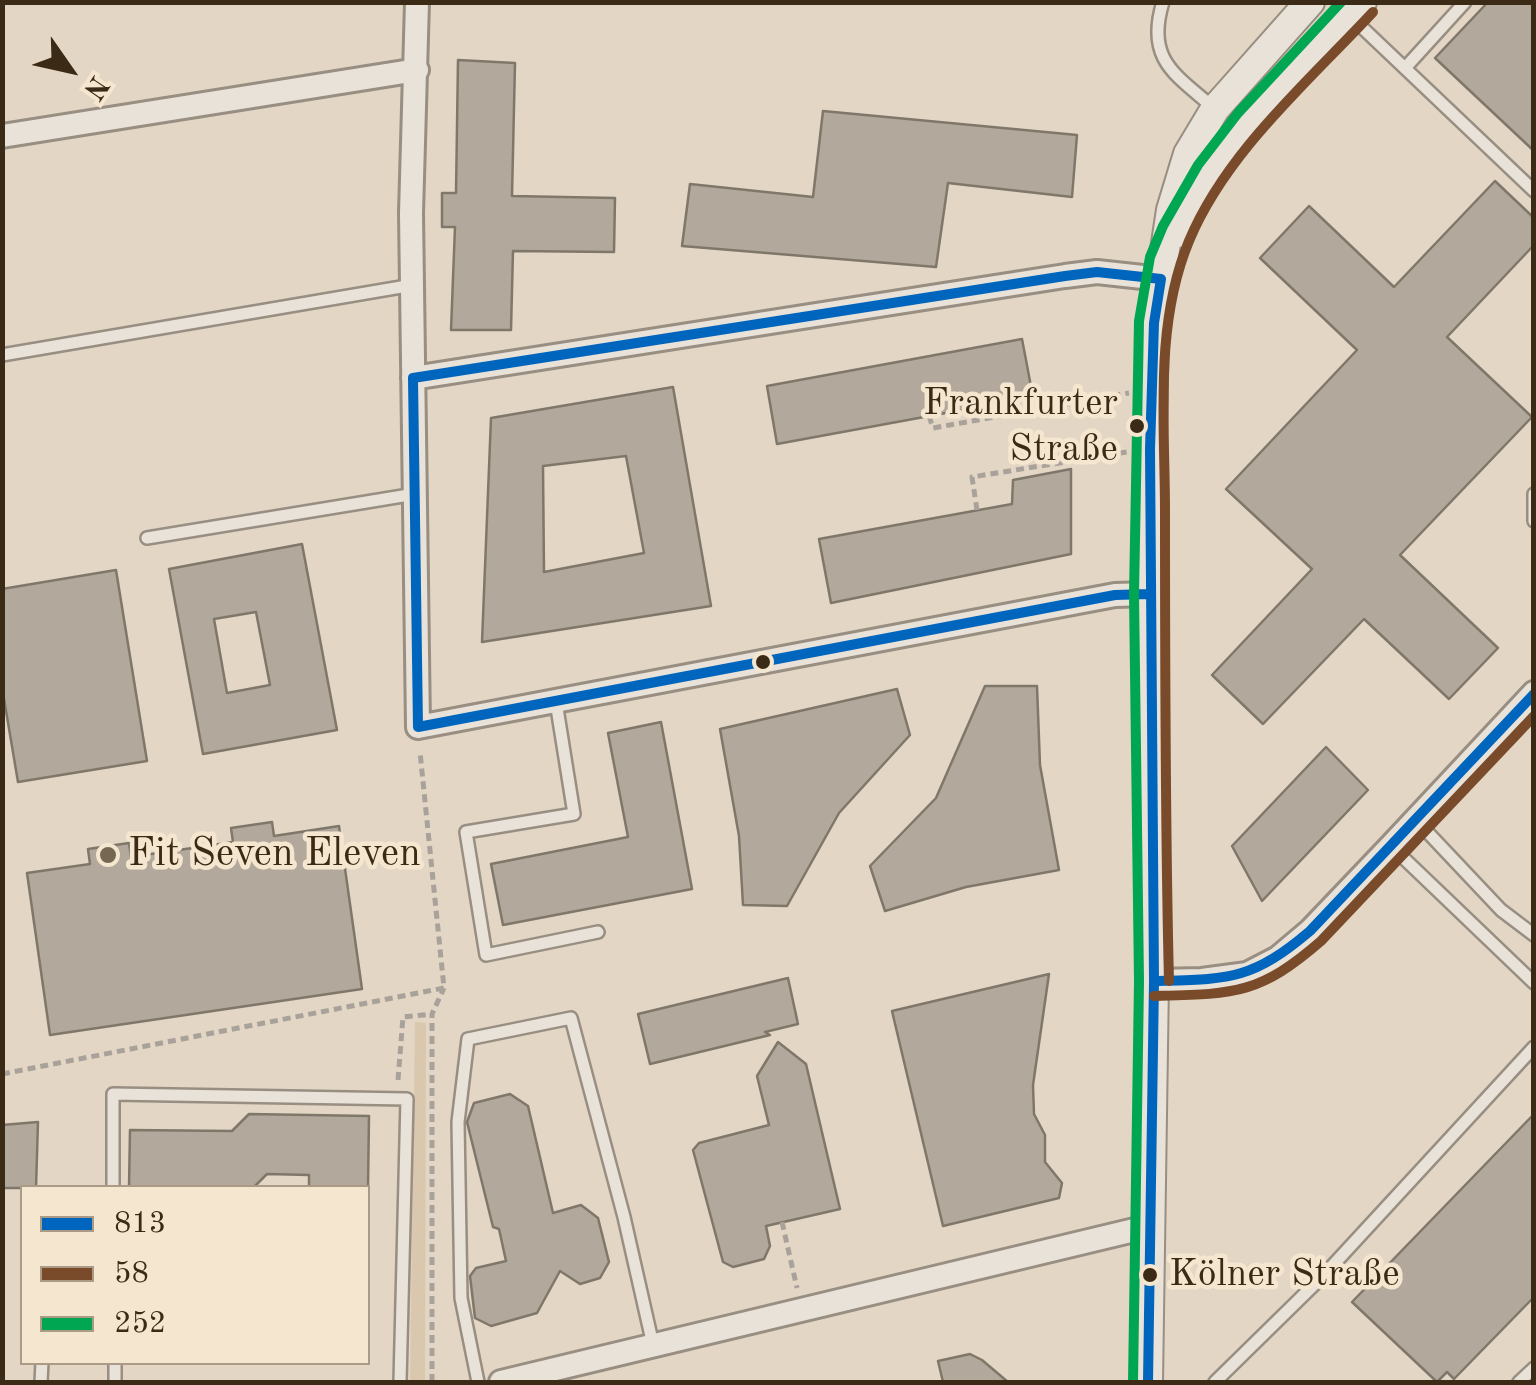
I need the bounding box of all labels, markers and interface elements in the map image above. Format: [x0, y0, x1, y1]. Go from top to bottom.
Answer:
north arrow [20, 20, 120, 120]
text: N [77, 70, 112, 103]
place label: Frankfurter Straße [923, 381, 1118, 470]
marker: Frankfurter Straße [1127, 416, 1147, 436]
unlabelled marker [753, 652, 773, 672]
place label: Fit Seven Eleven [128, 831, 421, 879]
marker: Fit Seven Eleven [97, 844, 119, 866]
legend [20, 1185, 370, 1365]
text: 813 [114, 1209, 166, 1239]
place label: Kölner Straße [1169, 1252, 1400, 1298]
text: 58 [114, 1259, 149, 1289]
marker: Kölner Straße [1140, 1265, 1160, 1285]
text: 252 [114, 1309, 166, 1339]

